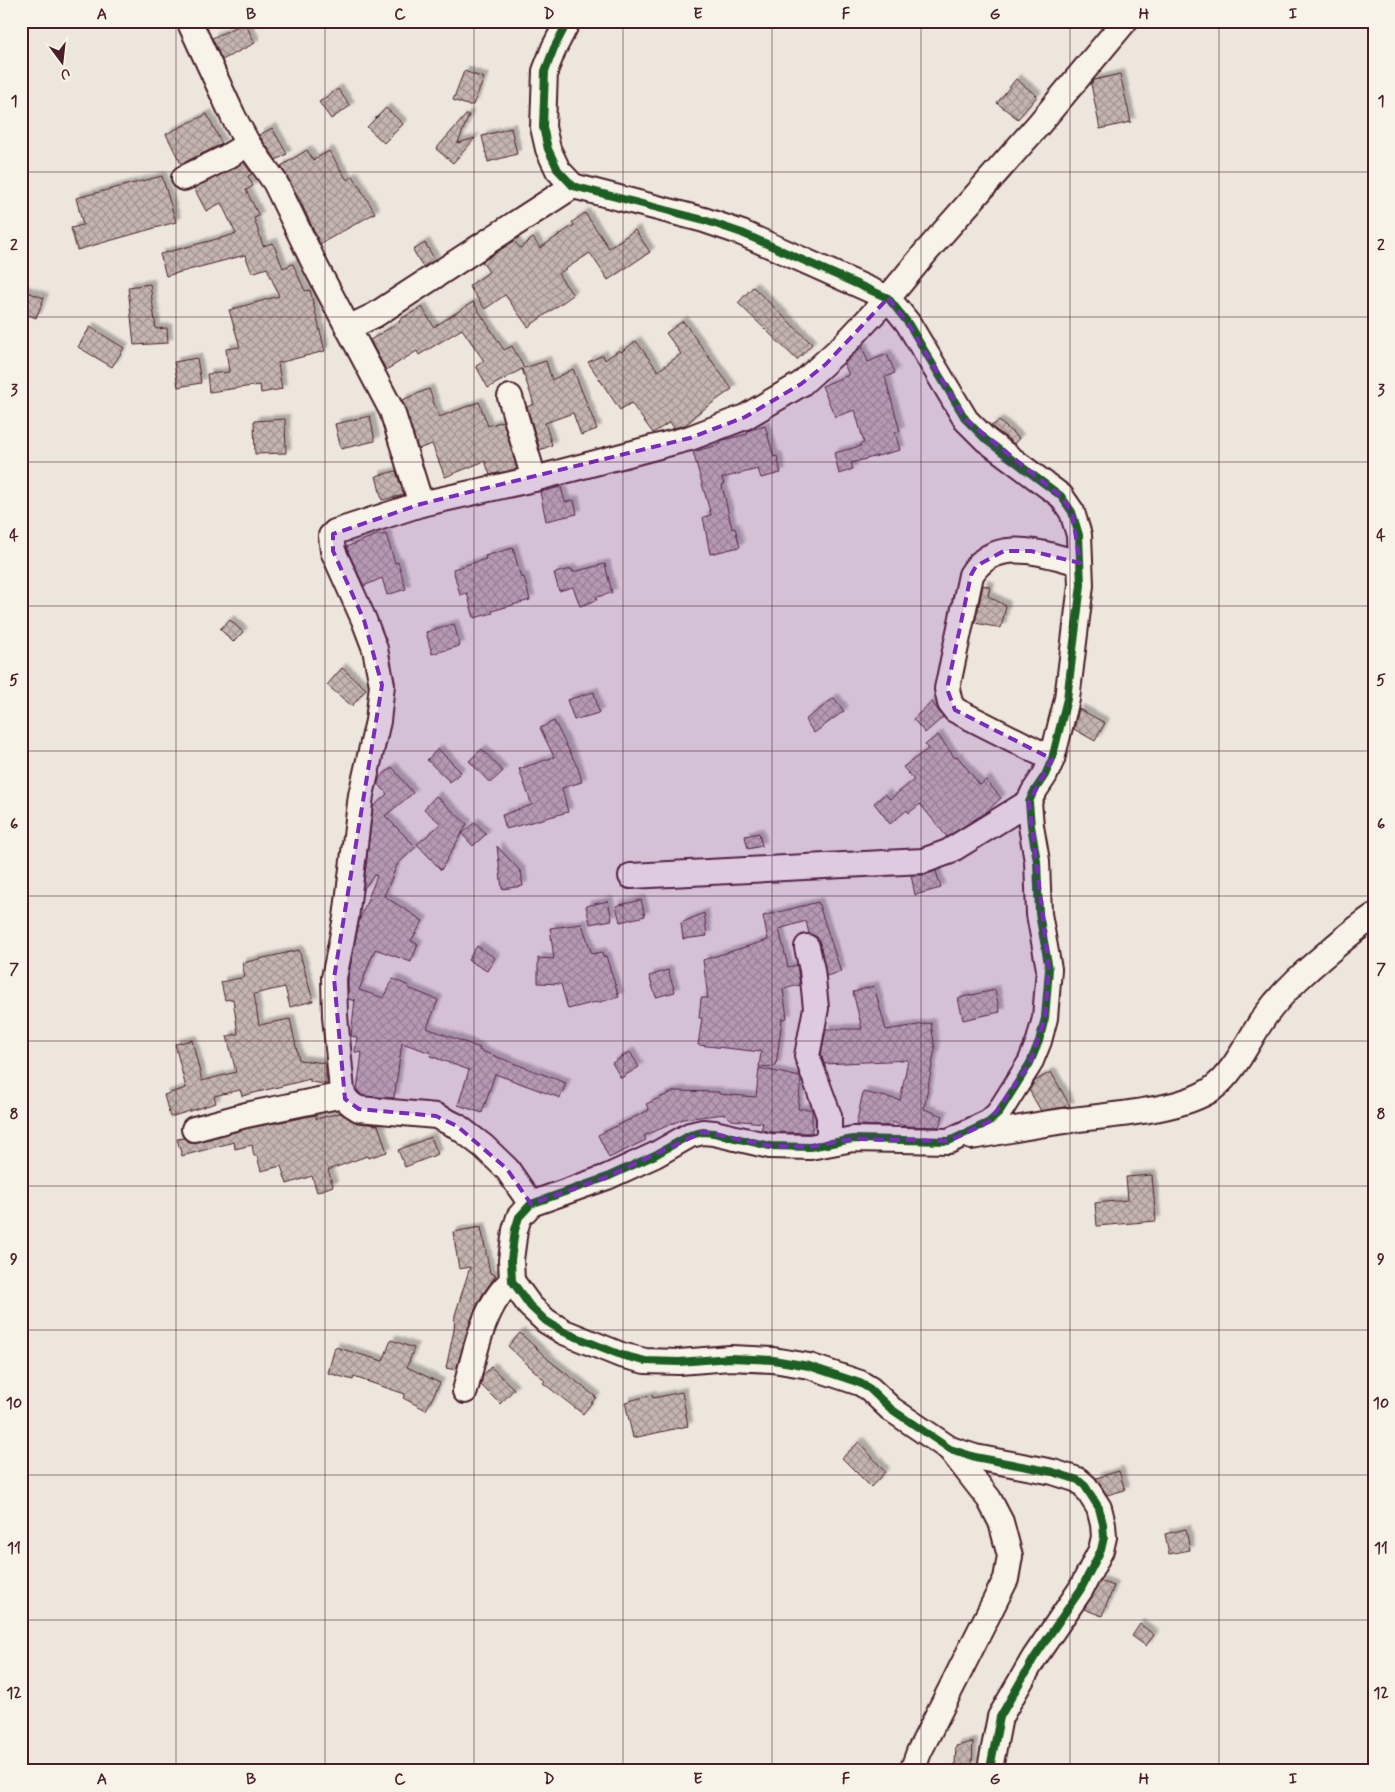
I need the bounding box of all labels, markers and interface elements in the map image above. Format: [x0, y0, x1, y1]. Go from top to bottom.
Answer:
text: A [97, 4, 107, 25]
text: B [246, 4, 256, 25]
text: C [394, 4, 406, 25]
text: D [543, 4, 555, 25]
text: E [693, 4, 703, 25]
text: F [842, 4, 851, 25]
text: G [990, 4, 1001, 25]
text: H [1139, 4, 1150, 25]
text: I [1289, 4, 1298, 25]
north arrow [38, 38, 88, 88]
text: U [58, 64, 72, 83]
text: 1 [10, 91, 18, 112]
text: 1 [1377, 91, 1385, 112]
text: 2 [10, 235, 18, 256]
text: 2 [1377, 235, 1385, 256]
text: 3 [10, 380, 18, 401]
text: 3 [1377, 380, 1385, 401]
text: 4 [9, 525, 19, 546]
text: 4 [1376, 525, 1386, 546]
text: 5 [9, 670, 19, 691]
text: 5 [1376, 670, 1386, 691]
text: 6 [10, 814, 18, 835]
text: 6 [1377, 814, 1385, 835]
text: 7 [9, 959, 19, 980]
text: 7 [1376, 959, 1386, 980]
text: 8 [9, 1104, 19, 1125]
text: 8 [1376, 1104, 1386, 1125]
text: 9 [10, 1249, 18, 1270]
text: 9 [1377, 1249, 1385, 1270]
text: 10 [6, 1393, 22, 1414]
text: 10 [1373, 1393, 1389, 1414]
text: 11 [7, 1538, 21, 1559]
text: 11 [1374, 1538, 1388, 1559]
text: 12 [6, 1683, 22, 1704]
text: 12 [1373, 1683, 1389, 1704]
text: A [97, 1769, 107, 1790]
text: B [246, 1769, 256, 1790]
text: C [394, 1769, 406, 1790]
text: D [543, 1769, 555, 1790]
text: E [693, 1769, 703, 1790]
text: F [842, 1769, 851, 1790]
text: G [990, 1769, 1001, 1790]
text: H [1139, 1769, 1150, 1790]
text: I [1289, 1769, 1298, 1790]

